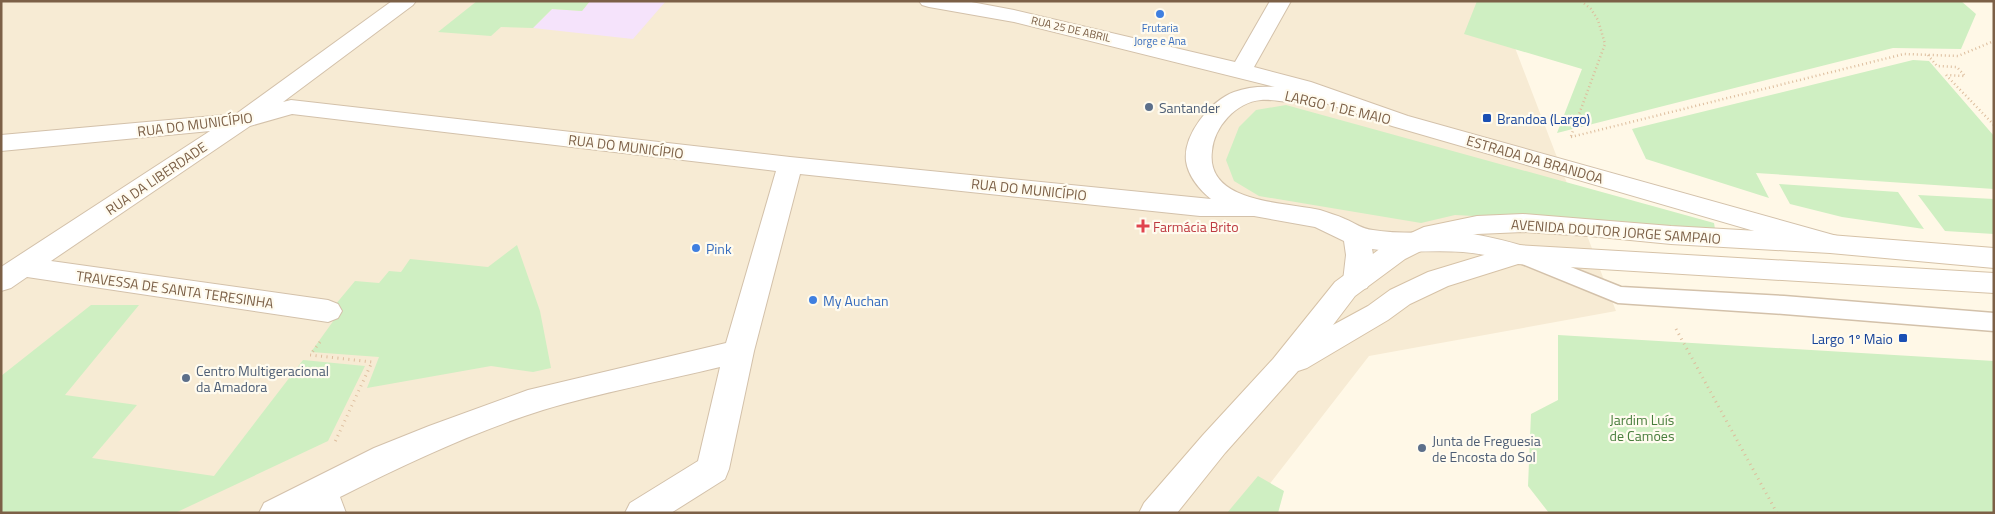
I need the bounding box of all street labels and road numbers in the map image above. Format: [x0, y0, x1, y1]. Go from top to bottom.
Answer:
street label: RUA 25 DE ABRIL [1030, 12, 1113, 46]
street label: LARGO 1 DE MAIO [1283, 85, 1393, 129]
street label: RUA DO MUNICÍPIO [136, 107, 254, 141]
street label: RUA DO MUNICÍPIO [567, 129, 685, 163]
street label: ESTRADA DA BRANDOA [1464, 129, 1607, 189]
street label: RUA DA LIBERDADE [101, 136, 211, 220]
street label: RUA DO MUNICÍPIO [970, 172, 1088, 206]
street label: AVENIDA DOUTOR JORGE SAMPAIO [1510, 213, 1722, 249]
street label: TRAVESSA DE SANTA TERESINHA [75, 265, 276, 313]

